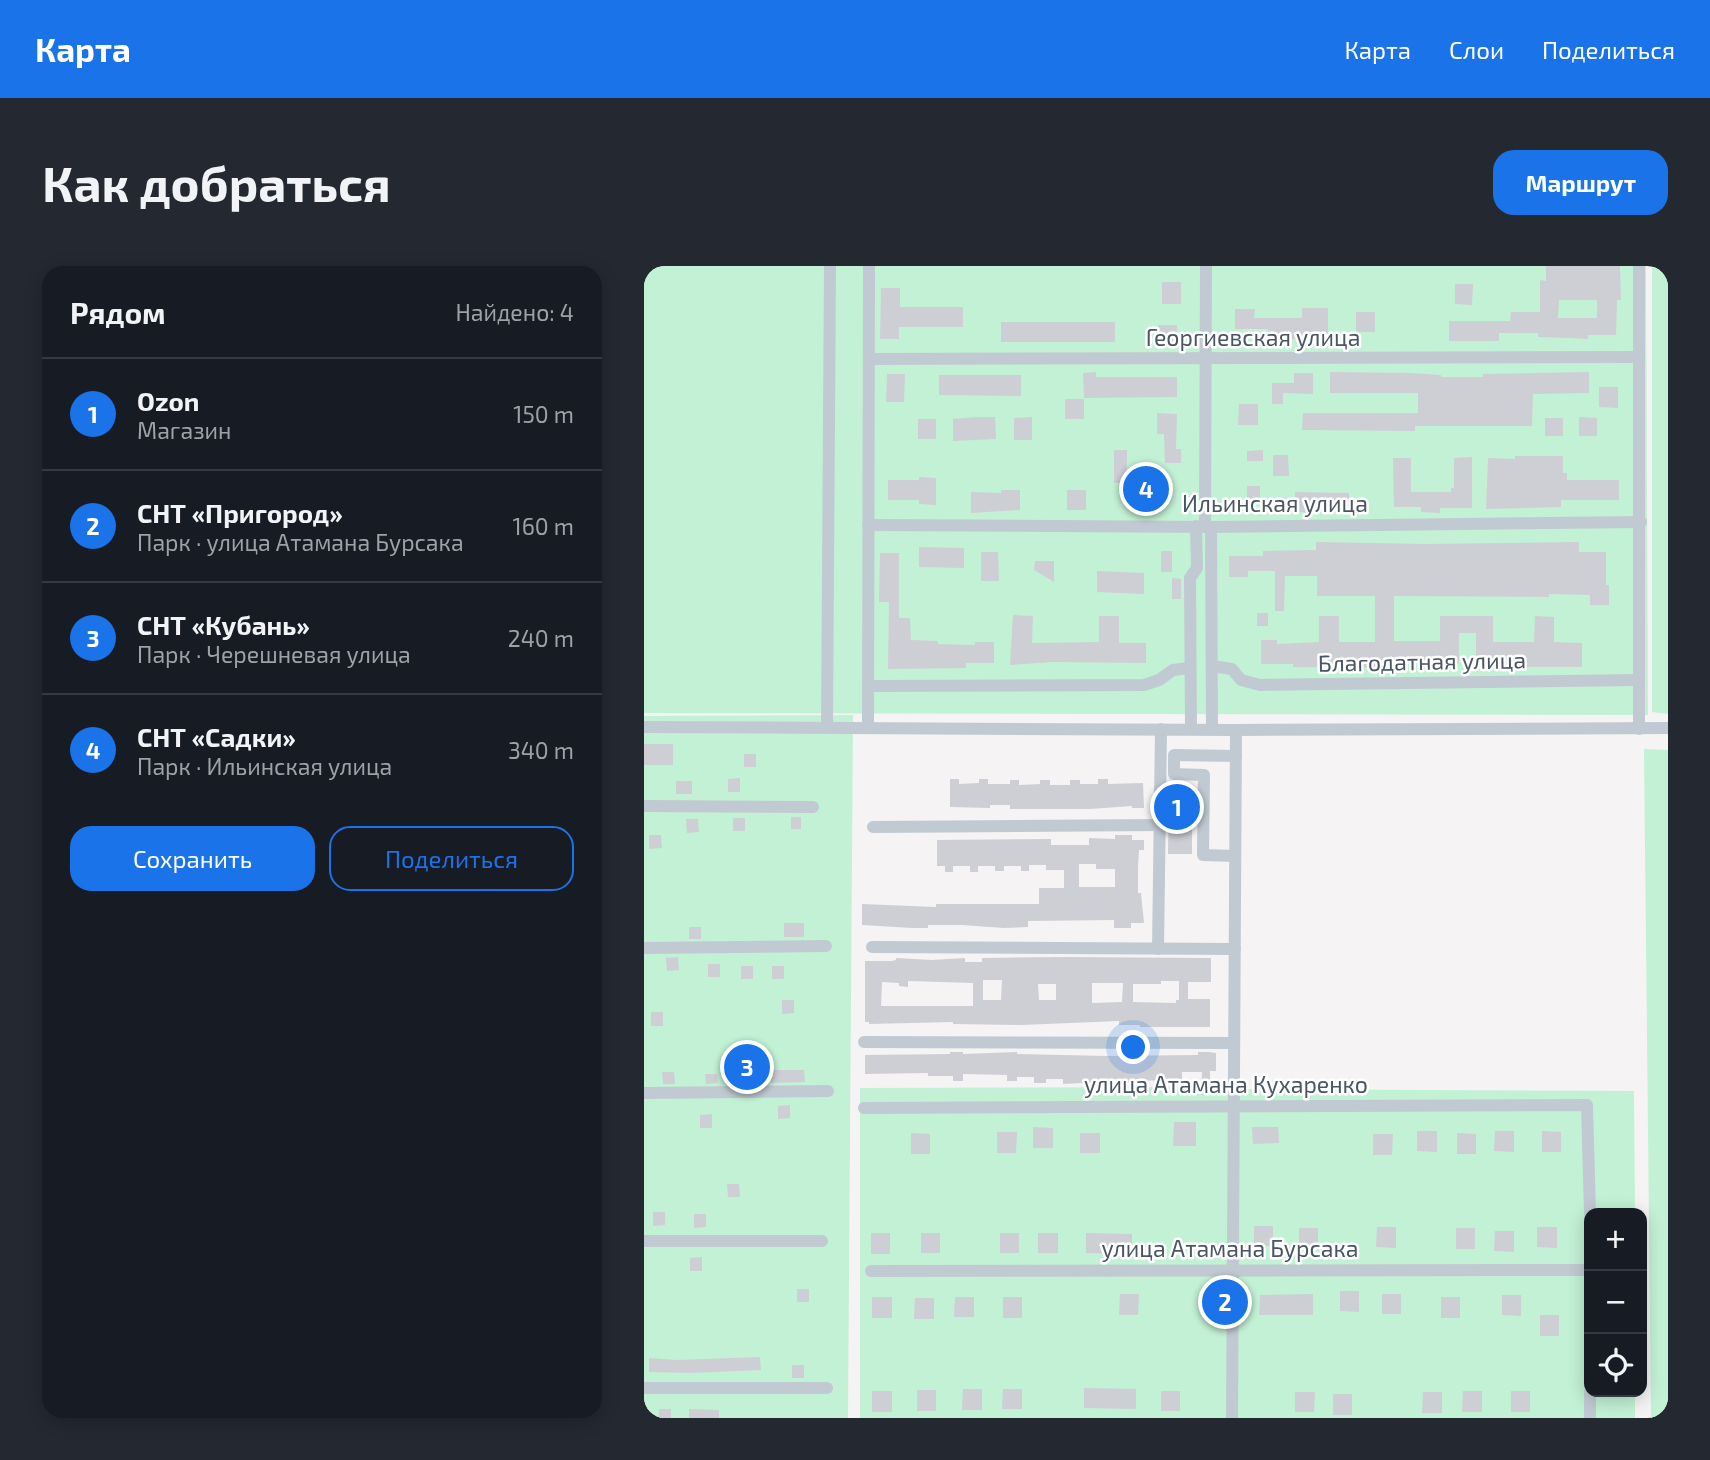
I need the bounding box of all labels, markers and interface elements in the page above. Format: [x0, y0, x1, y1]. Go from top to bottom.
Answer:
text: Карта [35, 29, 131, 69]
text: Карта [1344, 35, 1411, 64]
text: Слои [1449, 35, 1504, 64]
text: Поделиться [1542, 35, 1675, 64]
button: Маршрут [1493, 150, 1668, 215]
text: Как добраться [42, 153, 391, 212]
text: Рядом [70, 294, 166, 330]
text: Найдено: 4 [455, 298, 574, 326]
street label: Георгиевская улица [1146, 323, 1360, 352]
text: Ozon [137, 385, 199, 416]
text: 1 [88, 400, 98, 428]
text: 150 m [513, 400, 574, 428]
text: Магазин [137, 416, 231, 444]
pin: 4 [1123, 463, 1169, 515]
street label: Ильинская улица [1182, 489, 1368, 518]
text: СНТ «Пригород» [137, 497, 343, 528]
text: 2 [86, 512, 100, 540]
text: 160 m [513, 512, 574, 540]
text: Парк · улица Атамана Бурсака [137, 528, 464, 556]
text: СНТ «Кубань» [137, 609, 310, 640]
text: 3 [86, 624, 100, 652]
text: 240 m [508, 624, 574, 652]
text: Парк · Черешневая улица [137, 640, 411, 668]
street label: Благодатная улица [1318, 645, 1526, 678]
text: СНТ «Садки» [137, 721, 296, 752]
text: 4 [86, 736, 100, 764]
text: 340 m [508, 736, 574, 764]
text: Парк · Ильинская улица [137, 752, 392, 780]
pin: 1 [1154, 781, 1200, 833]
button: Сохранить [70, 826, 315, 891]
button: Поделиться [329, 826, 574, 891]
your location [1116, 1030, 1150, 1064]
pin: 3 [724, 1041, 770, 1093]
street label: улица Атамана Кухаренко [1084, 1070, 1368, 1099]
map controls [1584, 1208, 1647, 1397]
button: + [1584, 1208, 1647, 1271]
street label: улица Атамана Бурсака [1101, 1234, 1359, 1263]
button: − [1584, 1271, 1647, 1334]
pin: 2 [1202, 1276, 1248, 1328]
button: locate [1584, 1334, 1647, 1397]

